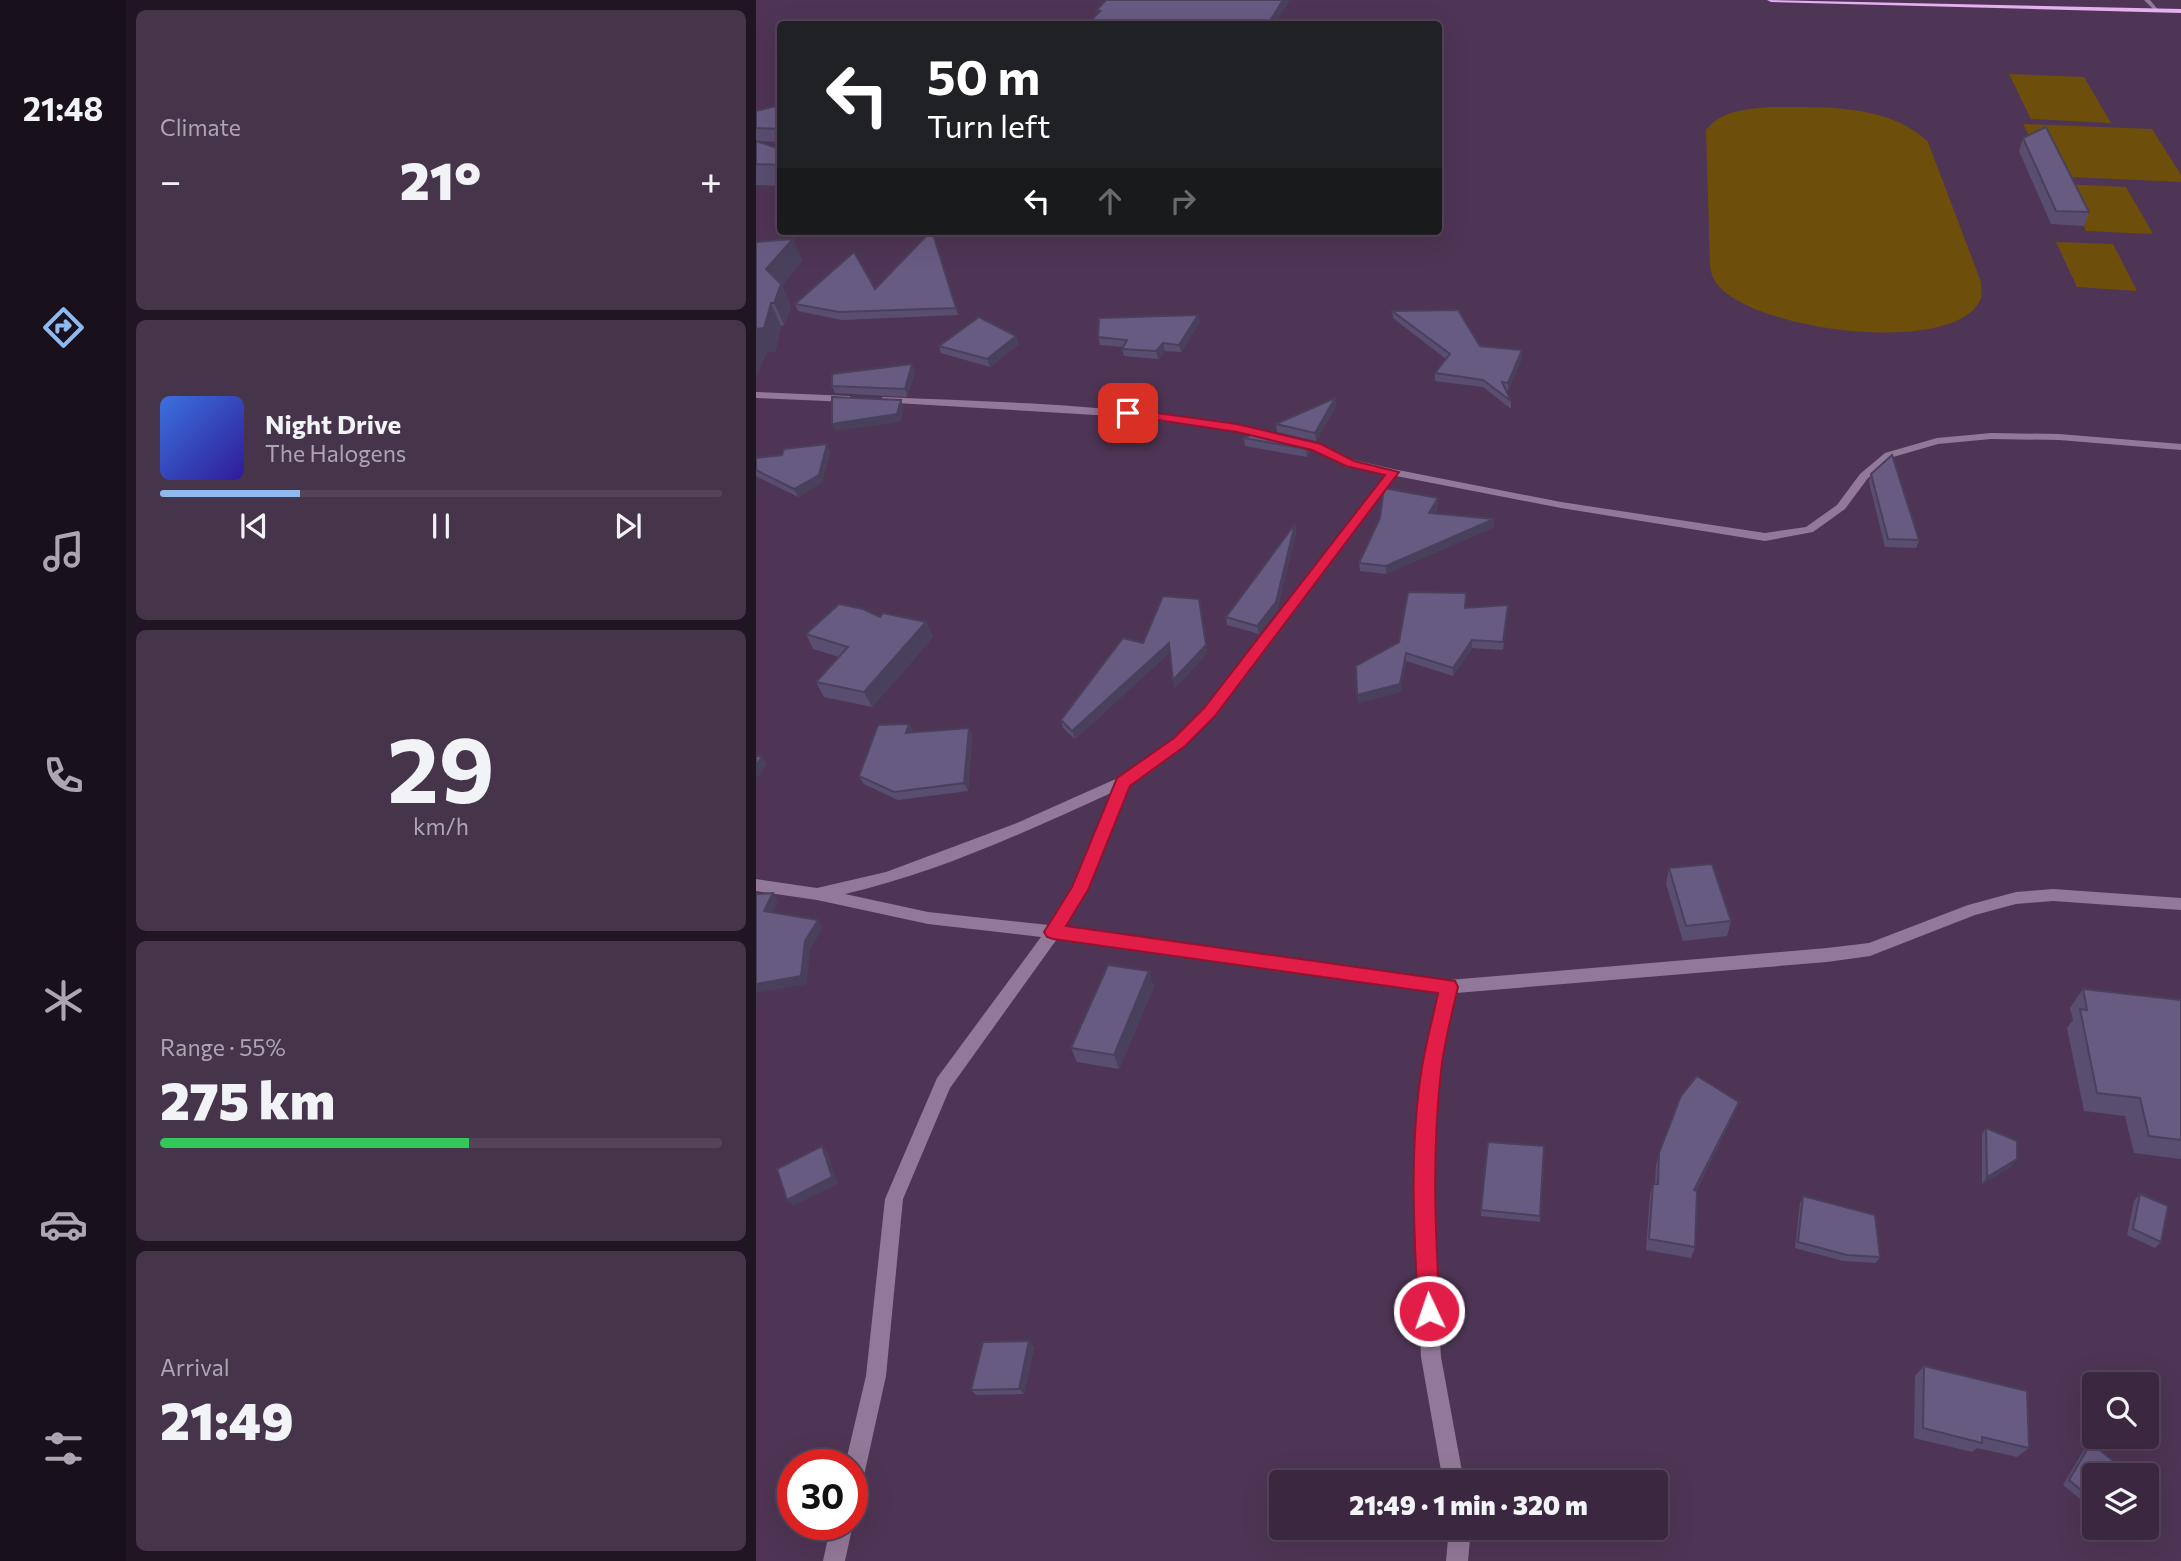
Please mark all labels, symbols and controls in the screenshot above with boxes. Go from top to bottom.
text: 50 m [927,45,1040,105]
icon: left [812,49,903,140]
text: 21:48 [23,88,103,128]
text: Turn left [927,105,1051,145]
text: Climate [160,113,241,141]
text: 21° [400,147,481,211]
text: − [160,156,182,203]
text: + [700,156,722,203]
icon: left [1018,182,1056,220]
icon: ahead [1091,182,1129,220]
icon: right [1164,182,1202,220]
icon: directions [39,303,88,352]
pin [1098,383,1158,443]
icon: arrive [1109,394,1147,432]
text: Night Drive [265,408,401,439]
text: The Halogens [265,439,406,467]
icon: previous [235,507,273,545]
icon: pause [422,507,460,545]
icon: next [609,507,647,545]
icon: music [39,527,88,576]
text: 29 [387,710,495,822]
icon: phone [39,751,88,800]
text: km/h [413,812,469,840]
icon: climate [39,976,88,1025]
text: Range · 55% [160,1033,286,1061]
text: 275 km [160,1067,335,1131]
icon: car [39,1200,88,1249]
position arrow [1392,1274,1466,1348]
text: Arrival [160,1353,230,1381]
map controls [2082,1372,2159,1540]
button: search [2082,1372,2159,1449]
text: 21:49 [160,1387,294,1451]
icon: filters [39,1424,88,1473]
speed limit sign: 30 [777,1449,868,1540]
button: layers [2082,1463,2159,1540]
text: 21:49 · 1 min · 320 m [1349,1489,1588,1520]

